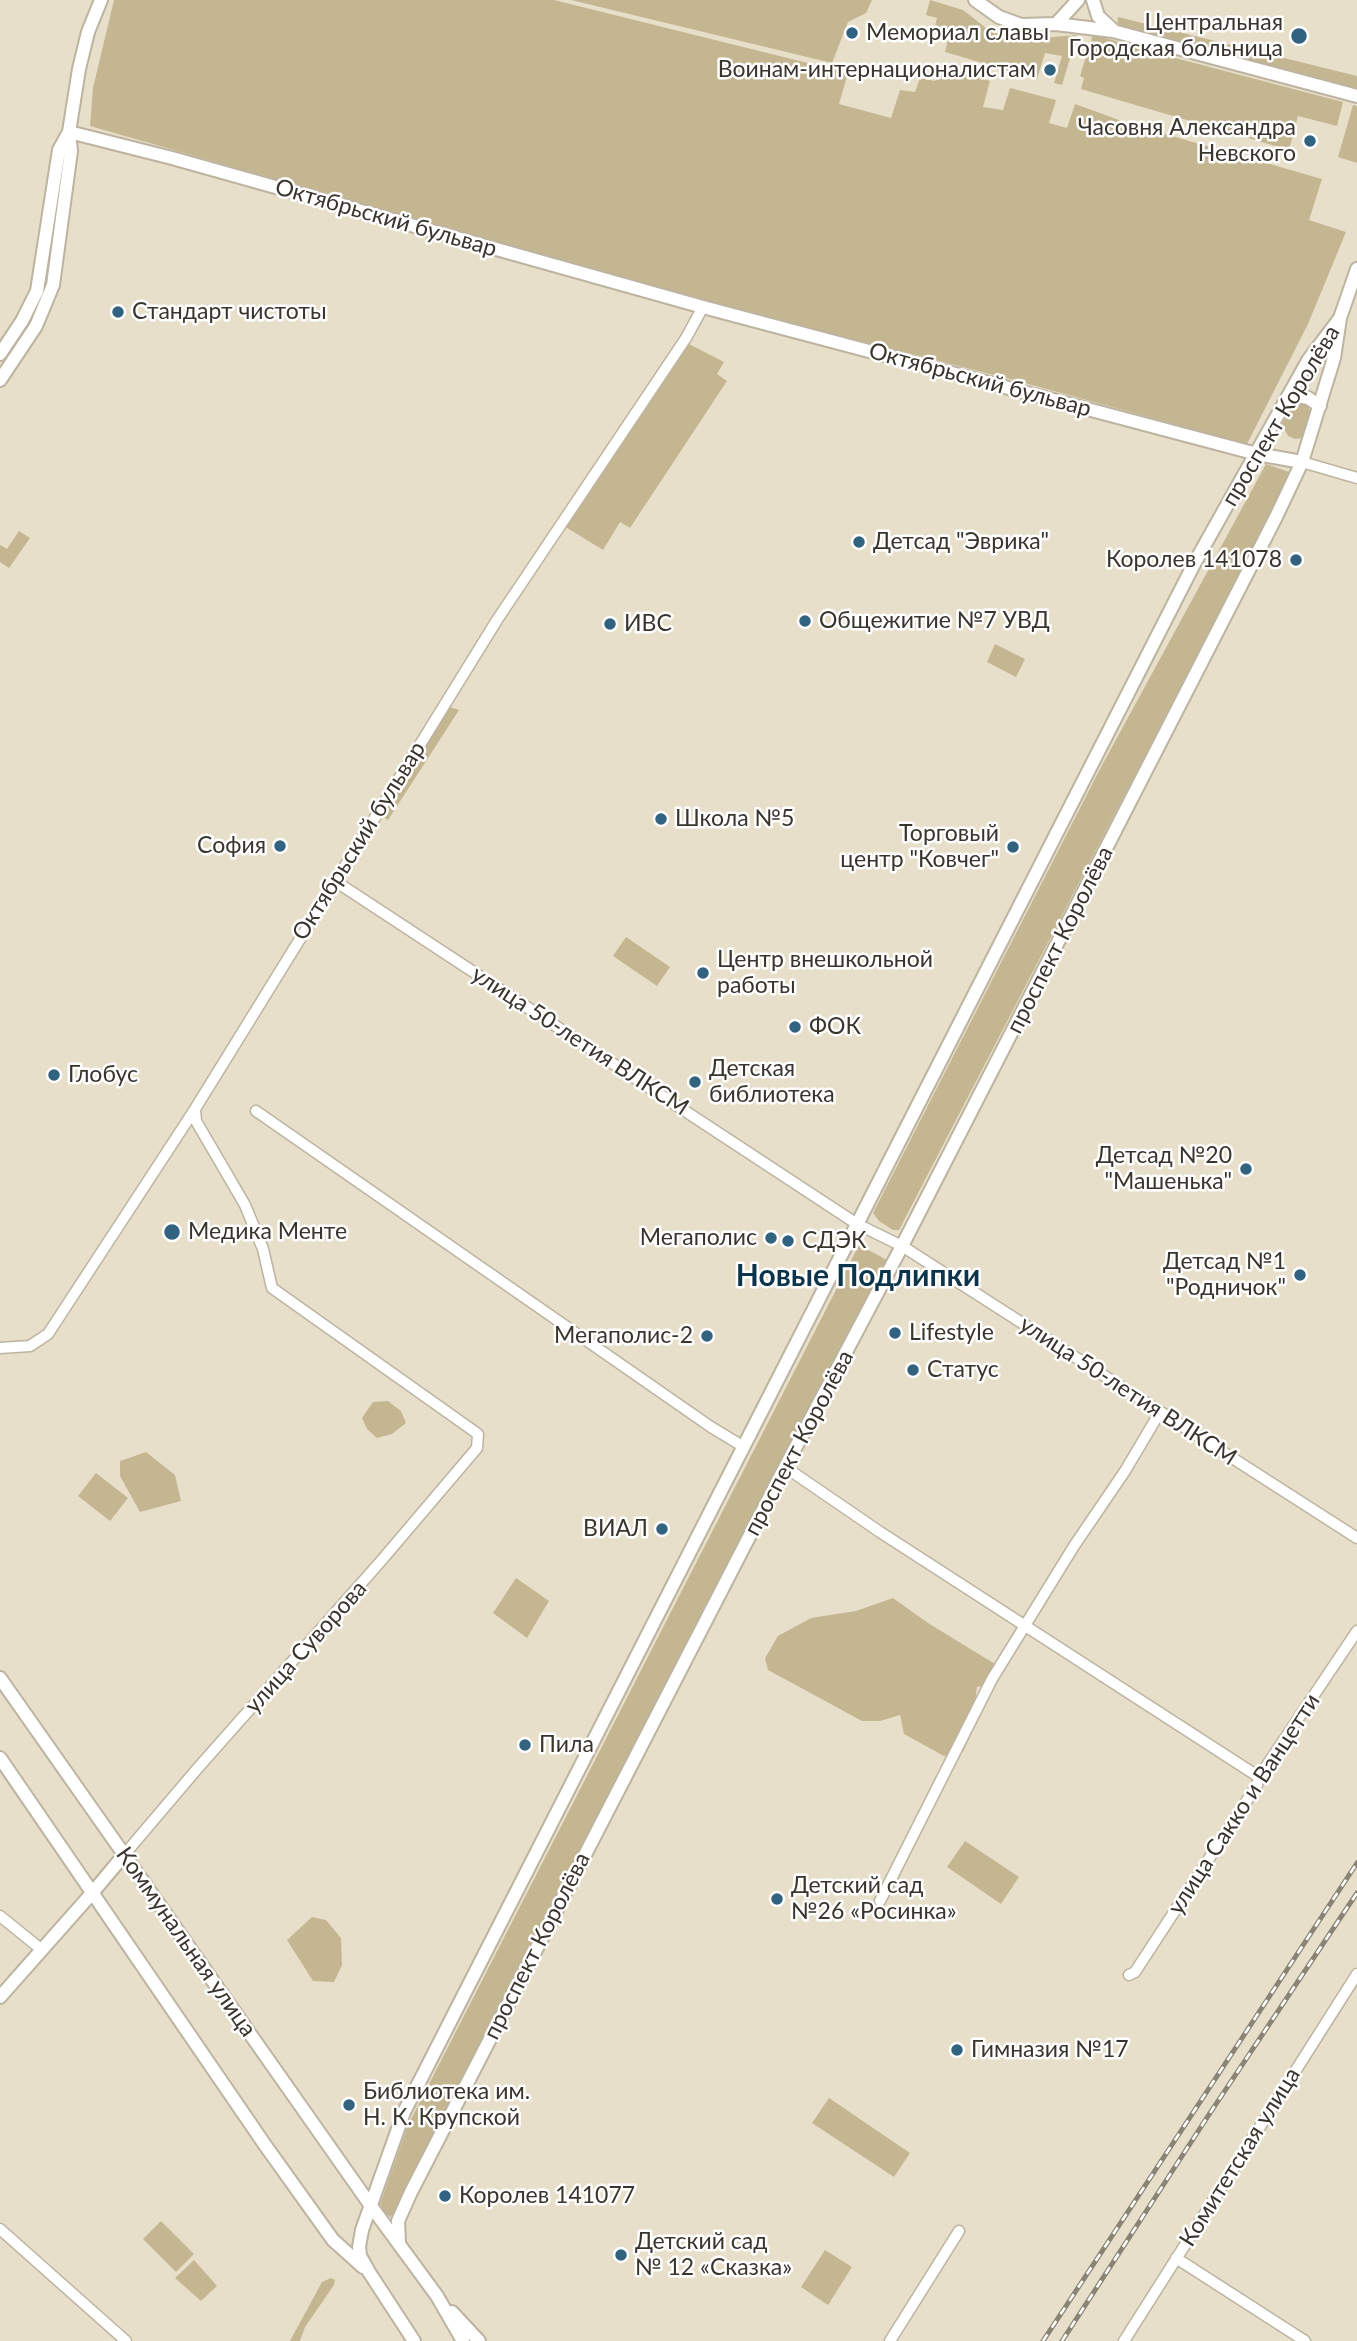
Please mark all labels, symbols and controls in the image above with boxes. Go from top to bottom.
place label: Центральная Городская больница [1068,9,1283,63]
place label: Мемориал славы [866,19,1049,47]
marker: Мемориал славы [844,25,860,41]
marker: Центральная Городская больница [1289,26,1309,46]
place label: Воинам-интернационалистам [718,56,1036,84]
marker: Воинам-интернационалистам [1042,62,1058,78]
place label: Часовня Александра Невского [1078,114,1296,168]
marker: Часовня Александра Невского [1302,133,1318,149]
street label: Октябрьский бульвар [272,173,500,263]
place label: Стандарт чистоты [132,298,326,326]
marker: Стандарт чистоты [110,304,126,320]
street label: проспект Королёва [1216,321,1346,511]
street label: Октябрьский бульвар [866,337,1094,423]
place label: Детсад "Эврика" [873,528,1049,556]
marker: Детсад "Эврика" [851,534,867,550]
place label: Королев 141078 [1106,546,1282,574]
marker: Королев 141078 [1288,552,1304,568]
place label: Общежитие №7 УВД [819,607,1050,635]
place label: ИВС [624,610,672,638]
marker: Общежитие №7 УВД [797,613,813,629]
marker: ИВС [602,616,618,632]
street label: Октябрьский бульвар [287,737,431,945]
place label: Школа №5 [675,805,794,833]
marker: Школа №5 [653,811,669,827]
place label: Торговый центр "Ковчег" [840,820,999,874]
place label: София [197,832,266,860]
marker: София [272,838,288,854]
marker: Торговый центр "Ковчег" [1005,839,1021,855]
street label: проспект Королёва [1001,842,1119,1038]
place label: Центр внешкольной работы [717,946,933,1000]
street label: улица 50-летия ВЛКСМ [466,960,694,1122]
marker: Центр внешкольной работы [695,965,711,981]
place label: ФОК [809,1013,861,1041]
marker: ФОК [787,1019,803,1035]
place label: Детская библиотека [709,1055,835,1109]
place label: Глобус [68,1061,138,1089]
marker: Глобус [46,1067,62,1083]
marker: Детская библиотека [687,1074,703,1090]
place label: Детсад №20 "Машенька" [1096,1142,1232,1196]
marker: Детсад №20 "Машенька" [1238,1161,1254,1177]
place label: Медика Менте [188,1218,347,1246]
marker: Медика Менте [162,1222,182,1242]
place label: Мегаполис [640,1224,757,1252]
place label: СДЭК [802,1227,866,1255]
marker: Мегаполис [763,1230,779,1246]
marker: СДЭК [780,1233,796,1249]
place label: Детсад №1 "Родничок" [1163,1248,1286,1302]
district label: Новые Подлипки [736,1258,980,1294]
marker: Детсад №1 "Родничок" [1292,1267,1308,1283]
street label: улица 50-летия ВЛКСМ [1014,1310,1242,1472]
place label: Lifestyle [909,1319,994,1347]
place label: Мегаполис-2 [554,1322,693,1350]
marker: Lifestyle [887,1325,903,1341]
marker: Мегаполис-2 [699,1328,715,1344]
street label: проспект Королёва [738,1346,860,1540]
place label: Статус [927,1356,999,1384]
marker: Статус [905,1362,921,1378]
place label: ВИАЛ [583,1515,648,1543]
marker: ВИАЛ [654,1521,670,1537]
street label: улица Суворова [239,1575,373,1719]
street label: улица Сакко и Ванцетти [1162,1688,1326,1920]
place label: Пила [539,1731,594,1759]
marker: Пила [517,1737,533,1753]
street label: Коммунальная улица [110,1842,262,2042]
street label: проспект Королёва [478,1848,596,2044]
place label: Детский сад №26 «Росинка» [791,1872,957,1926]
marker: Детский сад №26 «Росинка» [769,1891,785,1907]
place label: Гимназия №17 [971,2036,1129,2064]
marker: Гимназия №17 [949,2042,965,2058]
street label: Комитетская улица [1174,2062,1306,2252]
place label: Библиотека им. Н. К. Крупской [363,2078,530,2132]
marker: Библиотека им. Н. К. Крупской [341,2097,357,2113]
place label: Королев 141077 [459,2182,635,2210]
marker: Королев 141077 [437,2188,453,2204]
place label: Детский сад № 12 «Сказка» [635,2228,792,2282]
marker: Детский сад № 12 «Сказка» [613,2247,629,2263]

